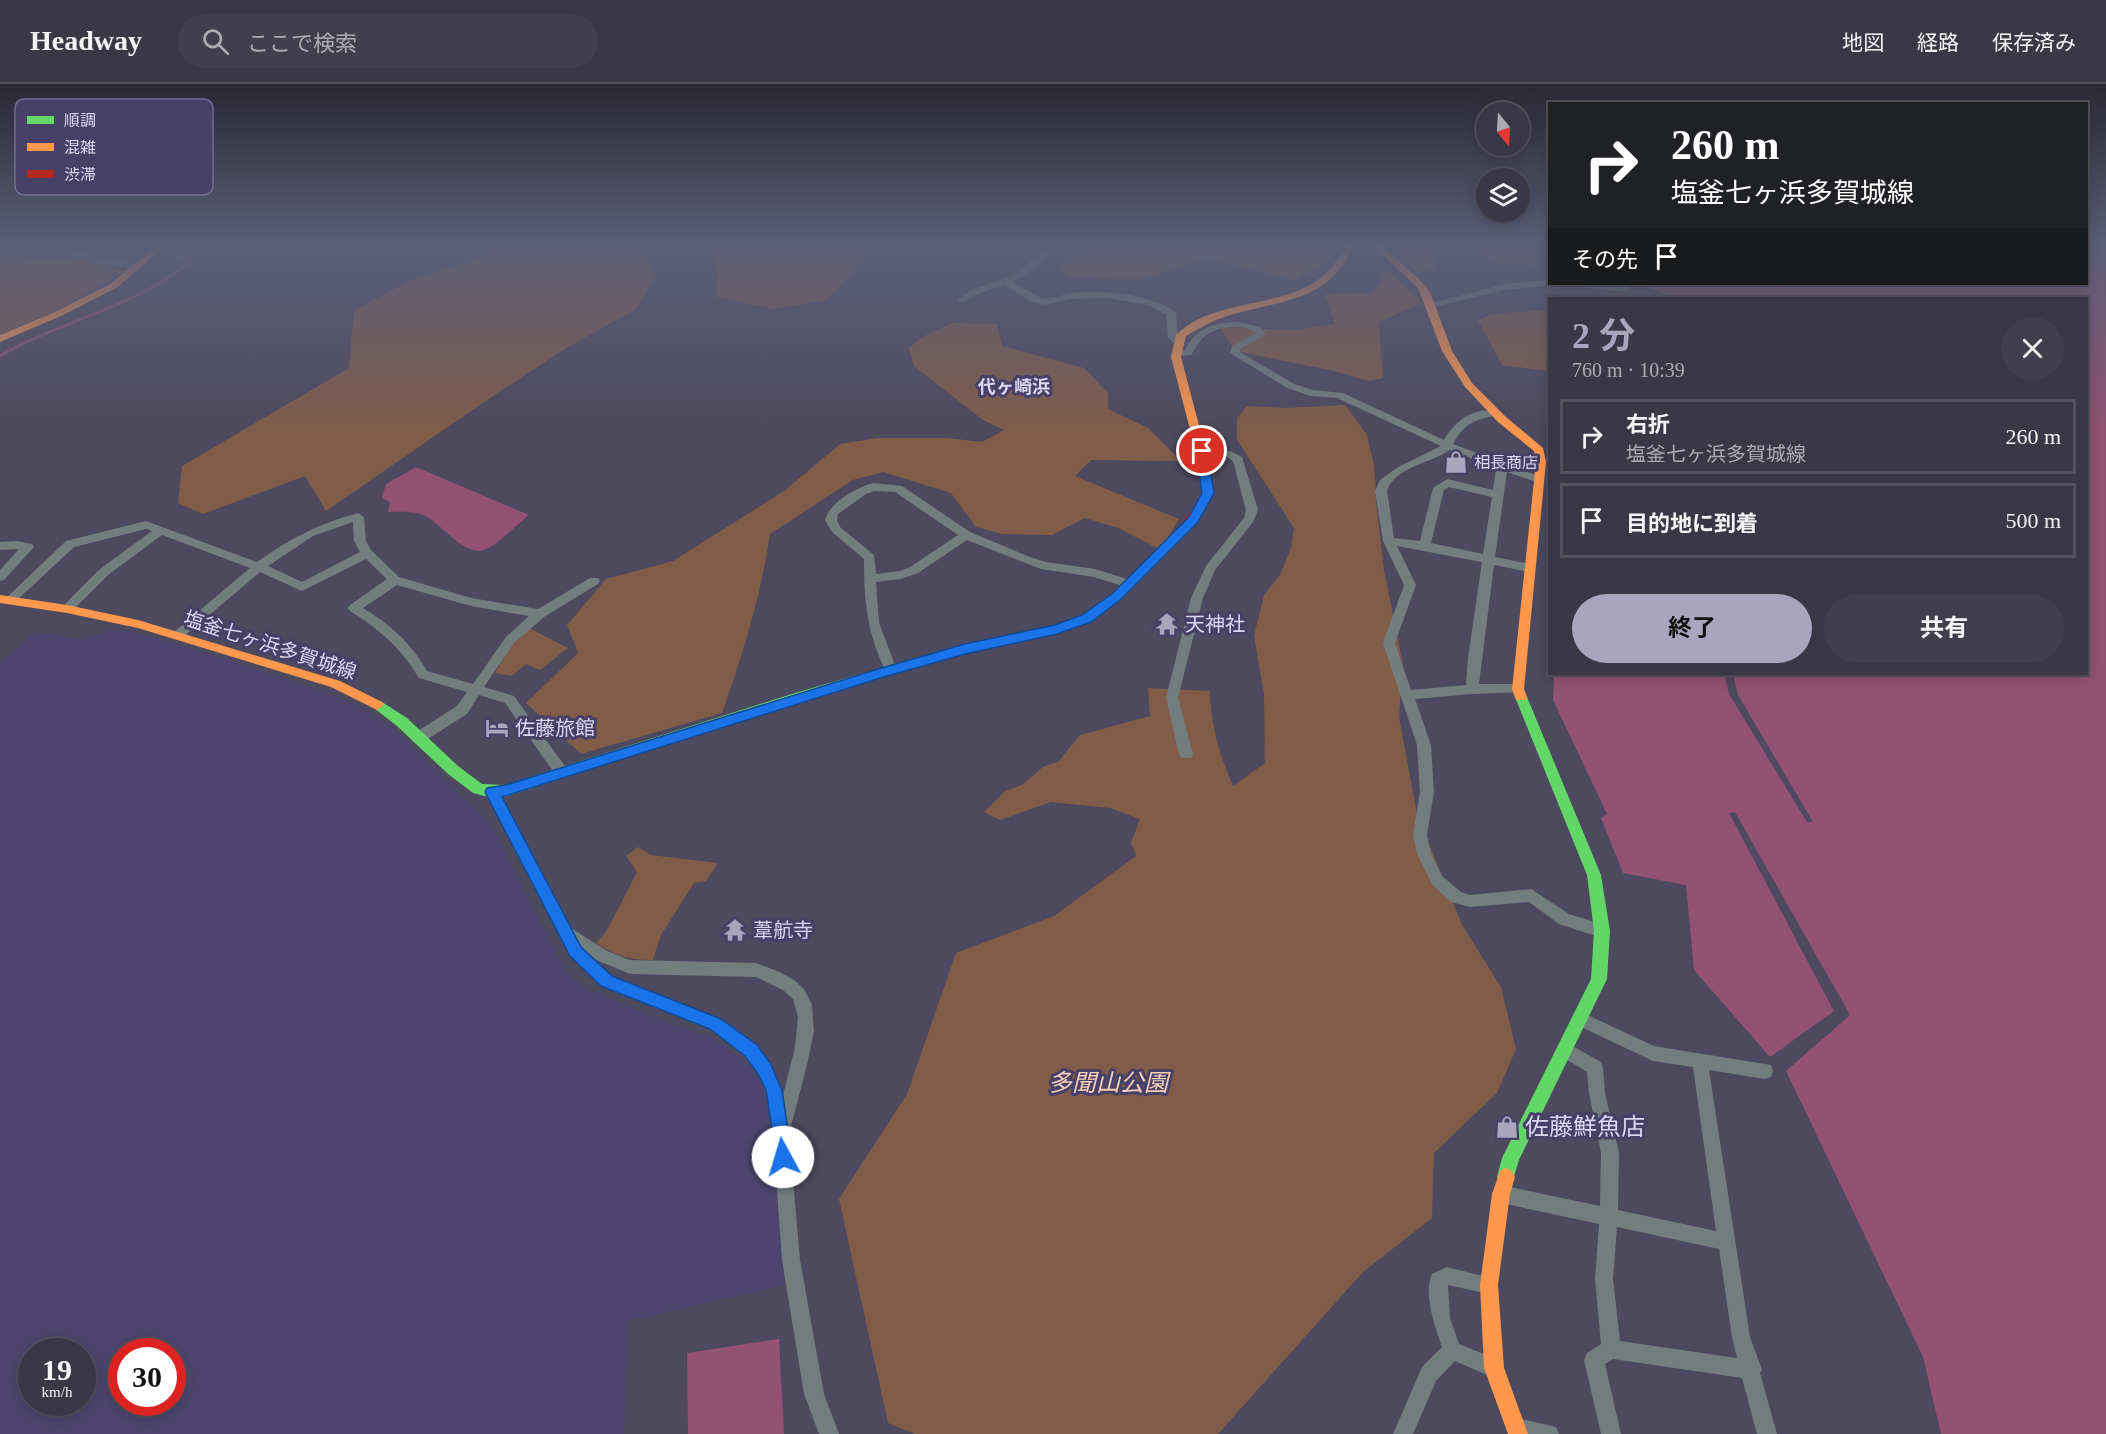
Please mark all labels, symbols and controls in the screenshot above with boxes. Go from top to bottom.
search box [178,14,598,68]
text: Headway [30,25,142,56]
icon: search [199,25,232,58]
text: ここで検索 [247,31,357,56]
text: 地図 [1842,31,1884,55]
text: 経路 [1917,31,1959,55]
text: 保存済み [1992,31,2076,55]
legend [15,99,213,195]
north arrow [1476,102,1530,156]
map controls [1476,102,1530,222]
text: 順調 [64,112,96,129]
text: 260 m [1671,122,1780,168]
icon: right [1572,126,1650,204]
text: 混雑 [64,139,96,156]
text: 渋滞 [64,166,96,183]
button: layers [1476,168,1530,222]
text: 塩釜七ヶ浜多賀城線 [1671,178,1914,208]
icon: arrive [1650,240,1683,273]
text: その先 [1572,247,1638,272]
text: 2 分 [1572,316,1635,356]
button: close [2001,317,2064,380]
text: 760 m · 10:39 [1572,359,1685,381]
district label: 代ヶ崎浜 [977,377,1050,397]
text: 右折 [1626,412,1670,437]
icon: right [1575,420,1608,453]
text: 260 m [2005,424,2061,449]
pin [1176,425,1227,476]
icon: arrive [1185,434,1218,467]
text: 塩釜七ヶ浜多賀城線 [1626,443,1806,465]
shop icon: 相長商店 [1443,449,1469,475]
place label: 相長商店 [1474,454,1538,471]
icon: arrive [1575,504,1608,537]
text: 500 m [2005,508,2061,533]
text: 目的地に到着 [1626,511,1758,536]
button: 終了 [1572,594,1812,663]
button: 共有 [1824,594,2064,663]
street label: 塩釜七ヶ浜多賀城線 [181,607,359,683]
temple icon: 天神社 [1154,611,1180,637]
place label: 天神社 [1185,613,1245,635]
hotel icon: 佐藤旅館 [484,715,510,741]
place label: 佐藤旅館 [515,717,595,739]
temple icon: 葦航寺 [722,917,748,943]
place label: 葦航寺 [753,919,813,941]
park label: 多聞山公園 [1048,1070,1171,1096]
shop icon: 佐藤鮮魚店 [1494,1114,1520,1140]
place label: 佐藤鮮魚店 [1525,1114,1645,1140]
position arrow [751,1125,815,1189]
speed limit sign: 30 [108,1338,186,1416]
text: 19 [42,1353,72,1386]
text: km/h [42,1384,72,1400]

